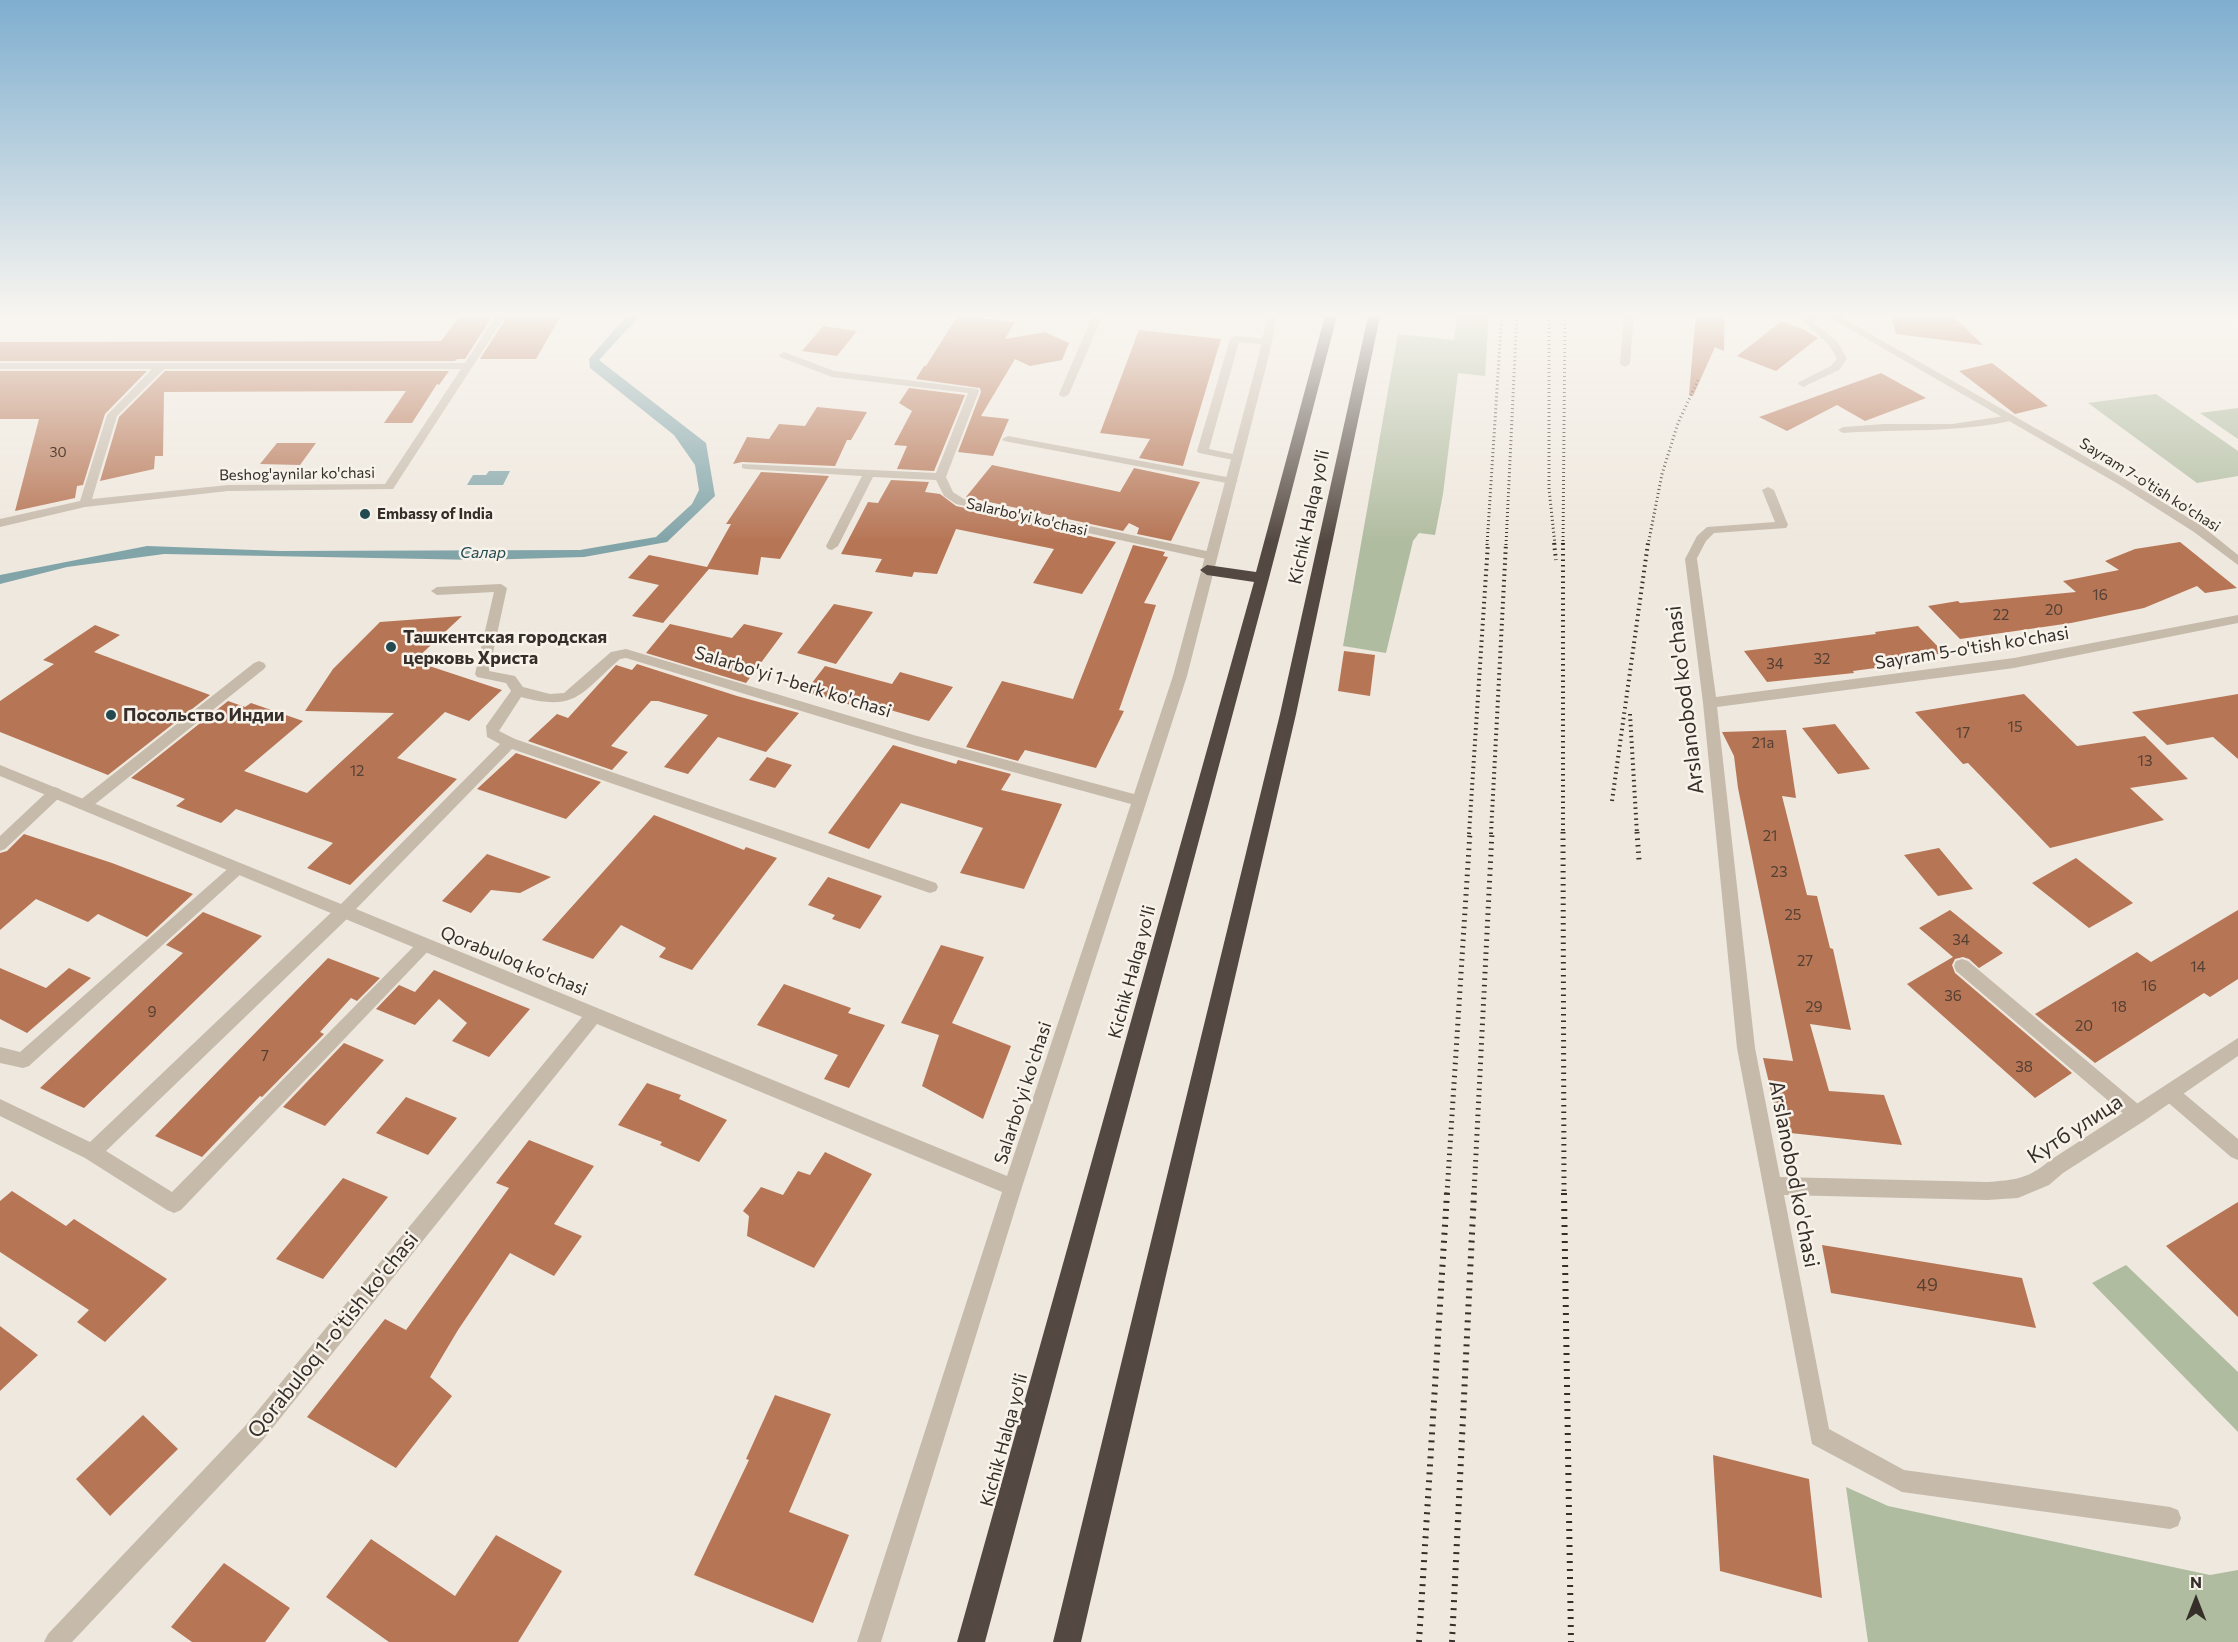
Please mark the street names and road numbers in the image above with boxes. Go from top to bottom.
street label: Sayram 7-o'tish ko'chasi [2076,434,2224,536]
street label: Kichik Halqa yo'li [1284,448,1334,586]
street label: Beshog'aynilar ko'chasi [219,464,375,484]
street label: Salarbo'yi ko'chasi [965,494,1089,540]
street label: Arslanobod ko'chasi [1661,604,1709,796]
street label: Sayram 5-o'tish ko'chasi [1873,622,2071,674]
street label: Salarbo'yi 1-berk ko'chasi [692,642,894,722]
street label: Kichik Halqa yo'li [1104,903,1160,1041]
street label: Qorabuloq ko'chasi [437,922,591,1000]
street label: Salarbo'yi ko'chasi [990,1019,1056,1167]
street label: Arslanobod ko'chasi [1763,1078,1825,1270]
street label: Кутб улица [2023,1089,2127,1169]
street label: Qorabuloq 1-o'tish ko'chasi [242,1227,424,1443]
street label: Kichik Halqa yo'li [976,1371,1032,1509]

